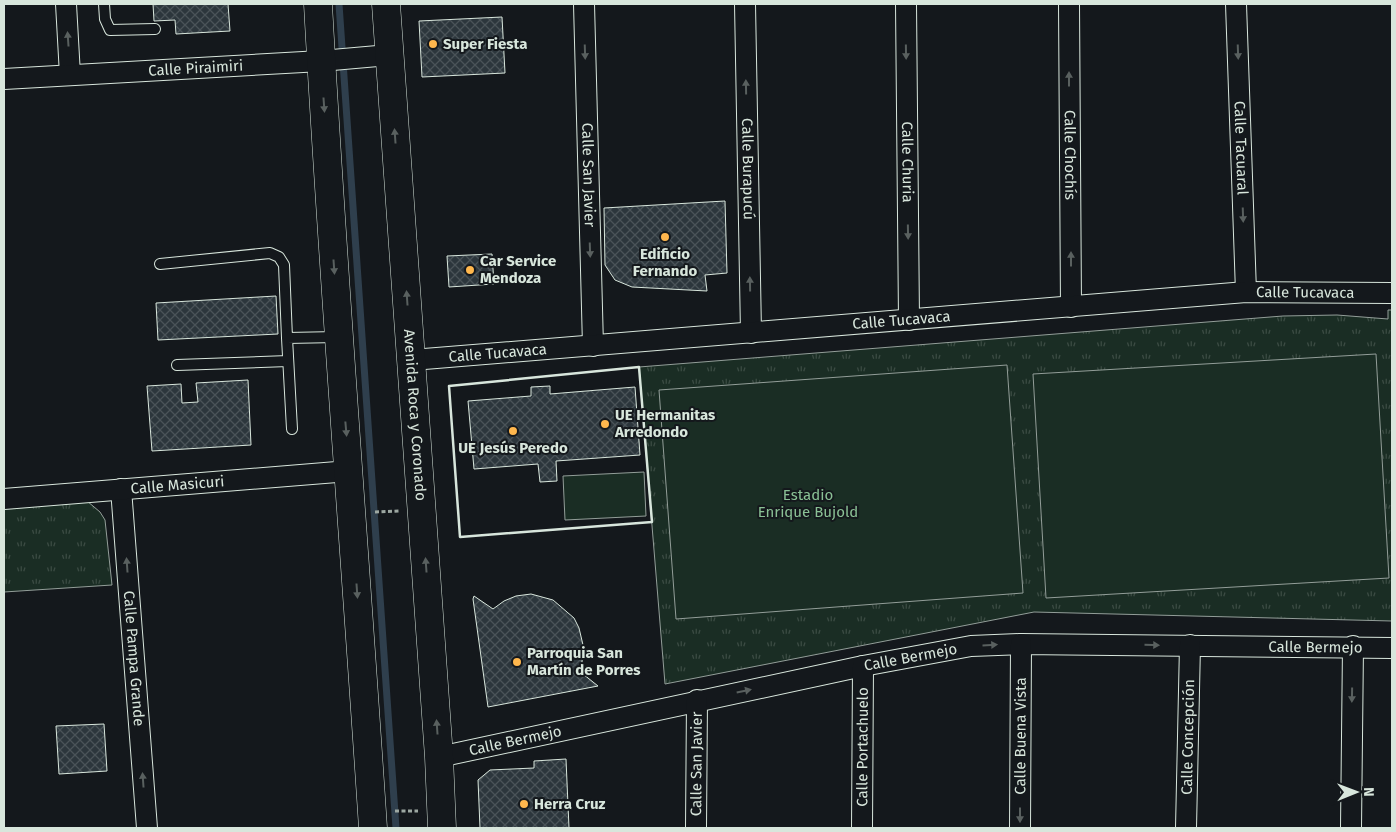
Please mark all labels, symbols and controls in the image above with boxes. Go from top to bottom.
one-way arrow [64,31,72,47]
place label: Super Fiesta [443,35,527,53]
marker: Super Fiesta [427,38,439,50]
one-way arrow [581,45,589,61]
one-way arrow [902,45,910,61]
one-way arrow [1234,45,1242,61]
street label: Calle Piraimiri [148,56,244,80]
one-way arrow [1065,70,1073,86]
one-way arrow [742,79,750,95]
one-way arrow [320,97,328,113]
street label: Calle Tacuaral [1230,101,1252,196]
street label: Calle Chochís [1061,110,1079,200]
street label: Calle Burapucú [738,118,758,220]
street label: Calle Churia [898,121,917,203]
street label: Calle San Javier [578,122,599,228]
one-way arrow [391,128,399,144]
one-way arrow [1240,207,1248,223]
one-way arrow [904,225,912,241]
marker: Edificio Fernando [659,231,671,243]
one-way arrow [587,242,595,258]
place label: Edificio Fernando [633,245,697,280]
one-way arrow [1067,250,1075,266]
place label: Car Service Mendoza [480,252,556,287]
one-way arrow [330,259,338,275]
marker: Car Service Mendoza [464,264,476,276]
one-way arrow [746,276,754,292]
street label: Calle Tucavaca [1256,283,1355,302]
one-way arrow [403,290,411,306]
street label: Calle Tucavaca [852,307,951,333]
street label: Avenida Roca y Coronado [400,328,430,501]
street label: Calle Tucavaca [448,340,548,366]
place label: UE Hermanitas Arredondo [614,406,715,441]
marker: UE Hermanitas Arredondo [599,418,611,430]
one-way arrow [342,421,350,437]
marker: UE Jesús Peredo [507,425,519,437]
place label: UE Jesús Peredo [458,439,568,457]
street label: Calle Masicuri [130,472,225,498]
park label: Estadio Enrique Bujold [758,486,858,521]
one-way arrow [122,557,130,573]
one-way arrow [421,557,429,573]
one-way arrow [354,583,362,599]
street label: Calle Pampa Grande [120,590,148,727]
street label: Calle Bermejo [1268,638,1363,657]
street label: Calle Bermejo [863,640,959,675]
one-way arrow [982,641,998,649]
one-way arrow [1145,641,1161,649]
place label: Parroquia San Martín de Porres [527,644,641,679]
marker: Parroquia San Martín de Porres [511,656,523,668]
street label: Calle Buena Vista [1011,677,1030,795]
street label: Calle Concepción [1178,679,1198,795]
one-way arrow [737,686,753,694]
street label: Calle Portachuelo [853,687,872,807]
one-way arrow [1348,687,1356,703]
street label: Calle San Javier [687,712,706,816]
one-way arrow [433,719,441,735]
street label: Calle Bermejo [467,722,563,759]
north arrow [1331,767,1381,817]
one-way arrow [139,771,147,787]
text: N [1360,787,1377,797]
place label: Herra Cruz [534,795,606,813]
marker: Herra Cruz [518,798,530,810]
one-way arrow [1016,807,1024,823]

